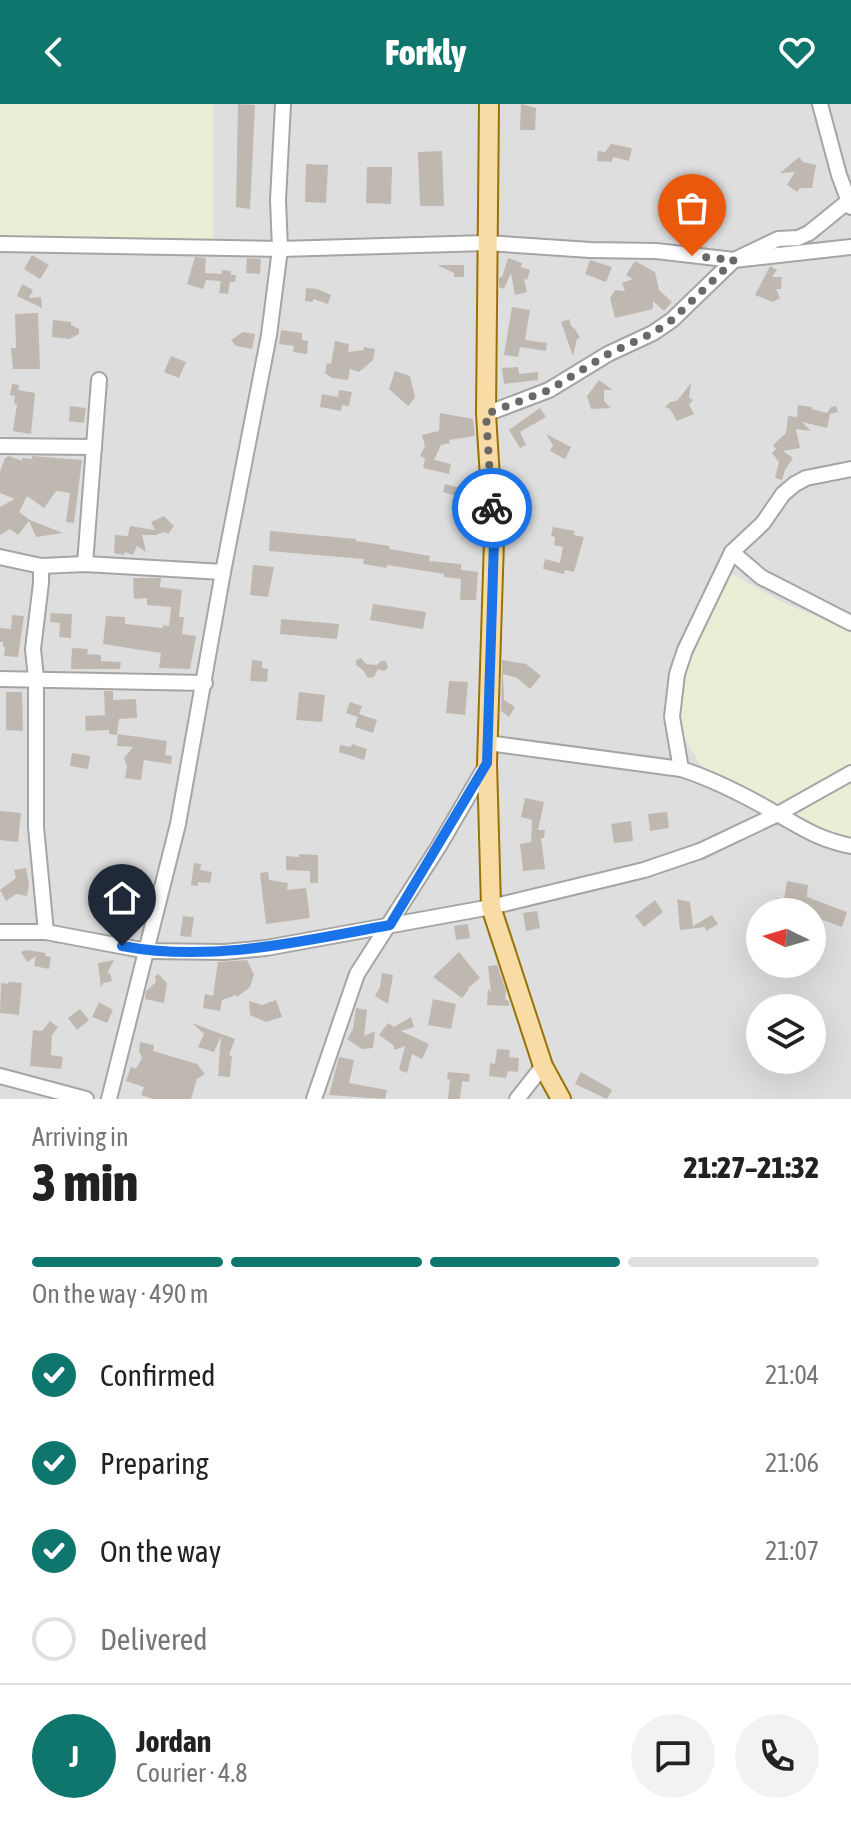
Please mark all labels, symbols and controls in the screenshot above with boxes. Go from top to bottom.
icon: back [32,30,76,74]
icon: heart [775,30,819,74]
text: Forkly [385,31,466,73]
pin [658,174,726,256]
icon: bag [670,186,714,230]
courier [452,468,532,548]
icon: bike [470,486,514,530]
pin [88,864,156,946]
icon: home [100,876,144,920]
north arrow [746,898,826,978]
map controls [746,898,826,1074]
button: layers [746,994,826,1074]
text: Arriving in [32,1122,129,1152]
text: 21:27–21:32 [684,1150,819,1184]
text: 3 min [32,1152,138,1212]
text: On the way · 490 m [32,1279,209,1309]
icon: check [32,1353,76,1397]
text: Confirmed [100,1358,215,1392]
text: 21:04 [765,1360,819,1390]
icon: check [32,1441,76,1485]
text: Preparing [100,1446,209,1480]
text: 21:06 [765,1448,819,1478]
icon: check [32,1529,76,1573]
text: On the way [100,1534,221,1568]
text: 21:07 [765,1536,819,1566]
text: Delivered [100,1622,208,1656]
button: chat [631,1714,715,1798]
button: phone [735,1714,819,1798]
text: Jordan [136,1724,211,1758]
text: J [69,1739,79,1773]
text: Courier · 4.8 [136,1758,247,1788]

